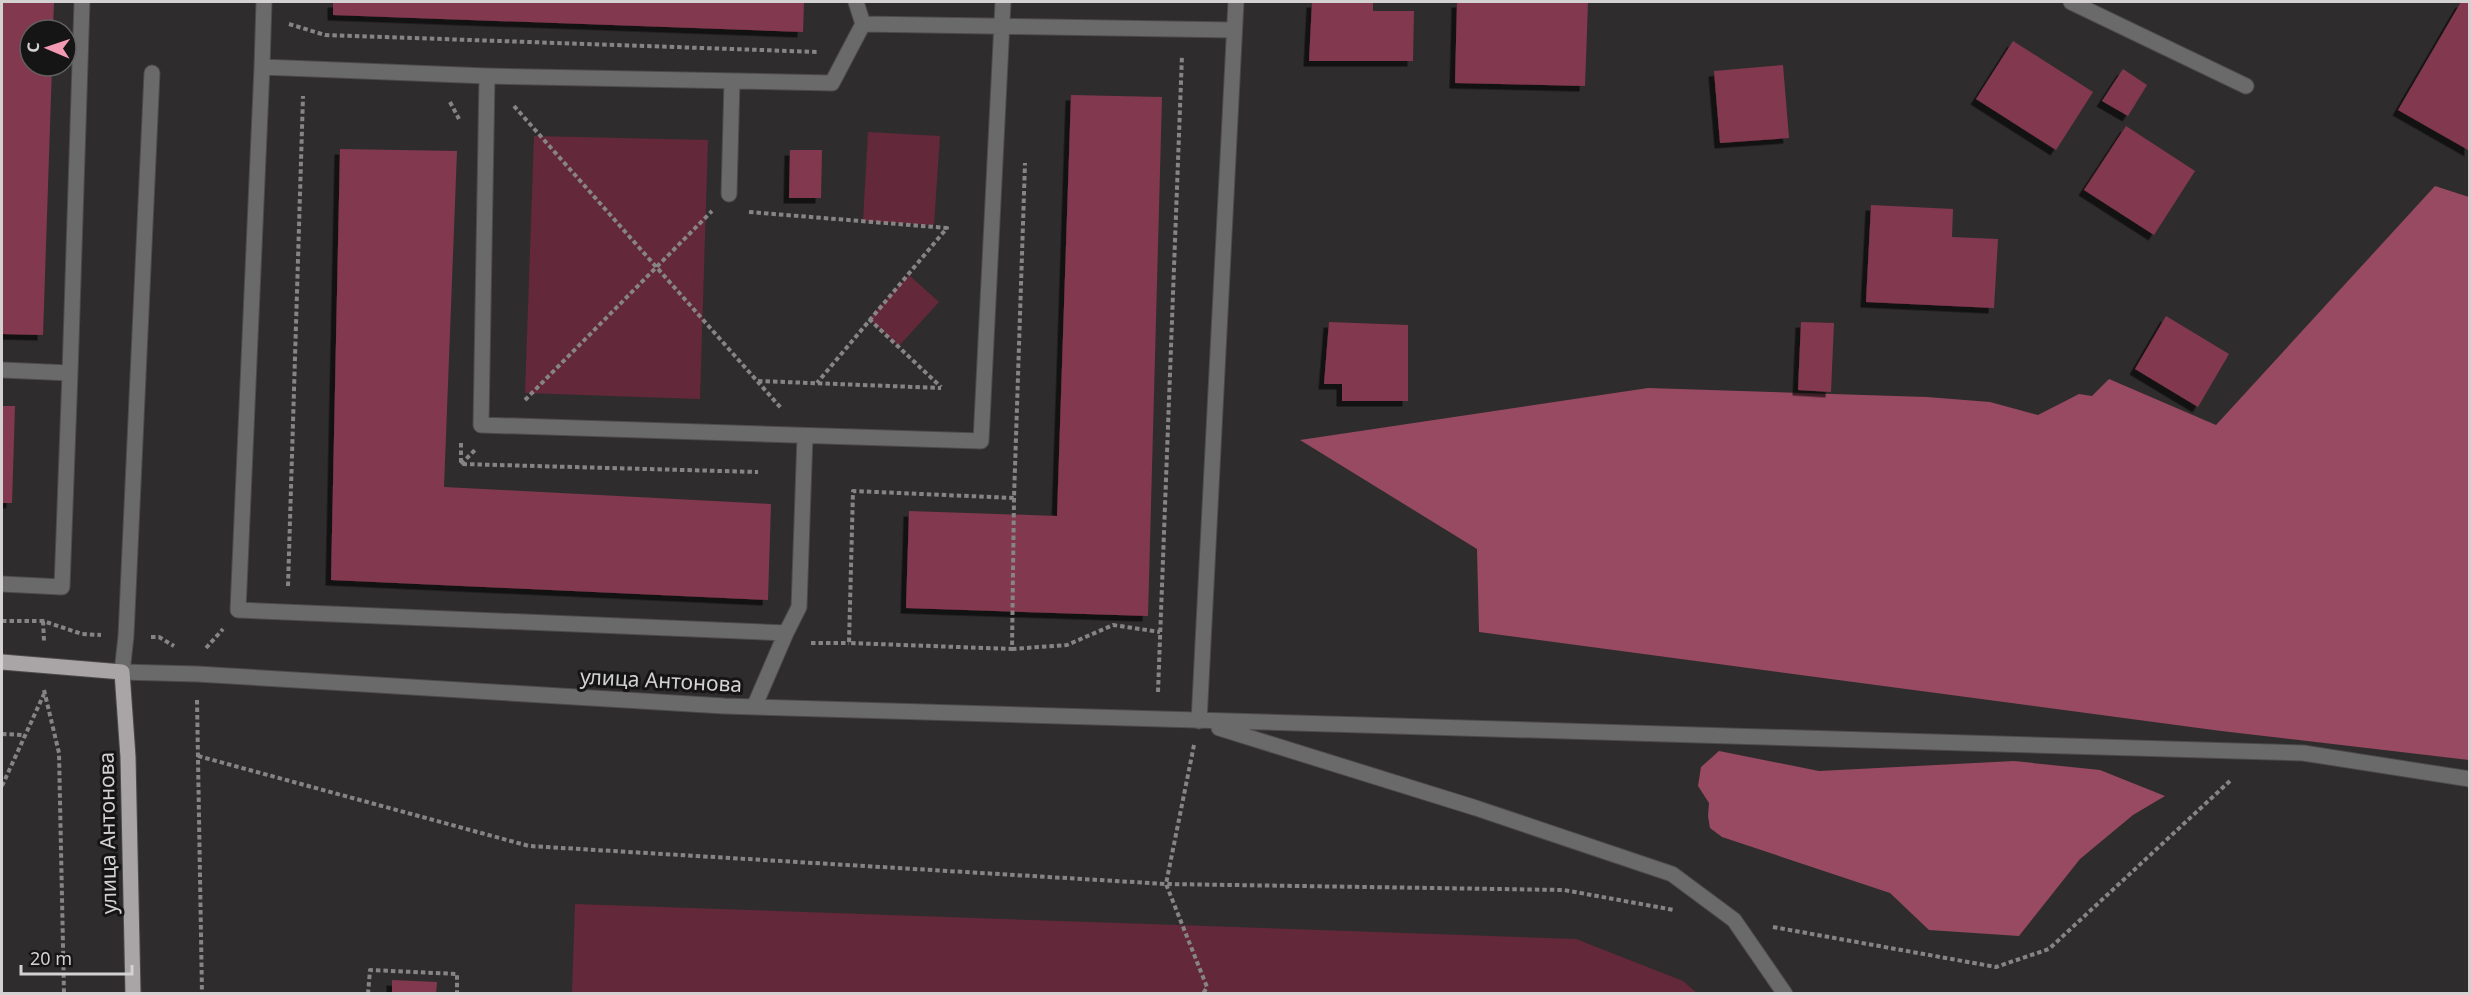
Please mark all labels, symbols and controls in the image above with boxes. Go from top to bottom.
north arrow [18,18,78,78]
text: С [22,42,44,53]
street label: улица Антонова [579,662,743,698]
street label: улица Антонова [92,752,122,914]
scale bar [21,938,132,976]
text: 20 m [30,946,72,970]

